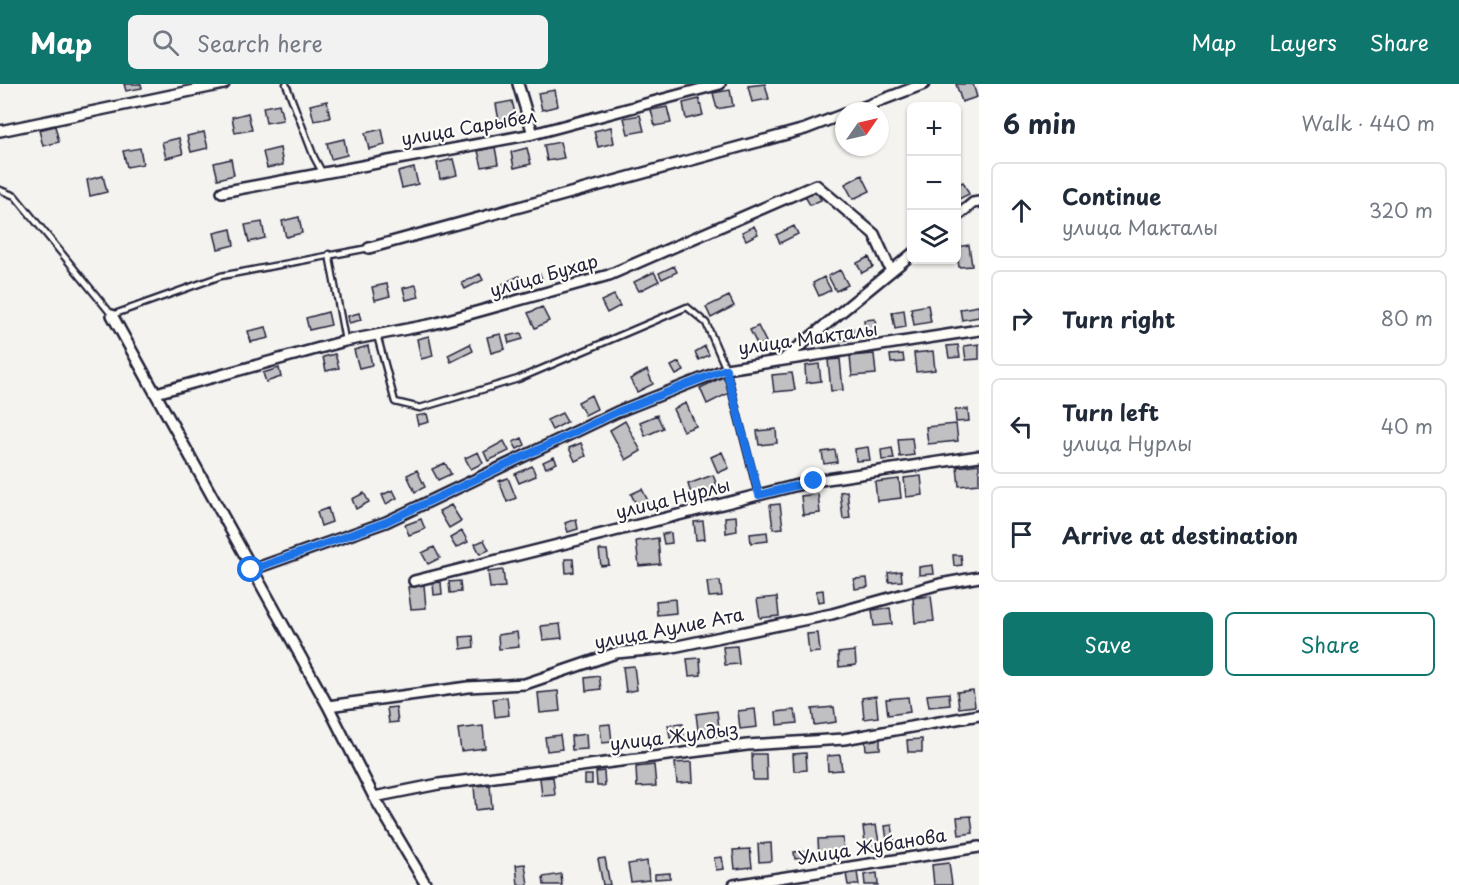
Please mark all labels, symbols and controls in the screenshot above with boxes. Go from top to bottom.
search box [128,15,548,69]
text: Map [30,21,92,64]
icon: search [149,26,182,59]
text: Search here [197,26,323,59]
text: Map [1192,26,1236,58]
text: Layers [1269,26,1337,58]
text: Share [1370,26,1429,58]
street label: улица Сарыбел [399,101,539,152]
north arrow [835,102,889,156]
map controls [907,102,961,264]
button: + [907,102,961,156]
text: 6 min [1003,104,1076,143]
text: Walk · 440 m [1302,108,1435,138]
button: − [907,156,961,210]
text: Continue [1062,179,1161,212]
icon: ahead [1005,194,1038,227]
text: 320 m [1369,195,1433,225]
button: layers [907,210,961,264]
text: улица Макталы [1062,212,1218,242]
street label: улица Бухар [486,246,601,303]
icon: right [1005,302,1038,335]
text: Turn right [1062,302,1175,335]
text: 80 m [1381,303,1433,333]
street label: улица Макталы [736,314,879,361]
text: Turn left [1062,395,1159,428]
icon: left [1005,410,1038,443]
text: 40 m [1381,411,1433,441]
text: улица Нурлы [1062,428,1192,458]
route end [800,467,826,493]
street label: улица Нурлы [612,470,733,525]
icon: arrive [1005,518,1038,551]
text: Arrive at destination [1062,518,1298,551]
route start [237,556,263,582]
street label: улица Аулие Ата [592,600,746,655]
button: Save [1003,612,1213,676]
button: Share [1225,612,1435,676]
street label: улица Жулдыз [608,714,740,757]
street label: Улица Жубанова [795,820,949,871]

